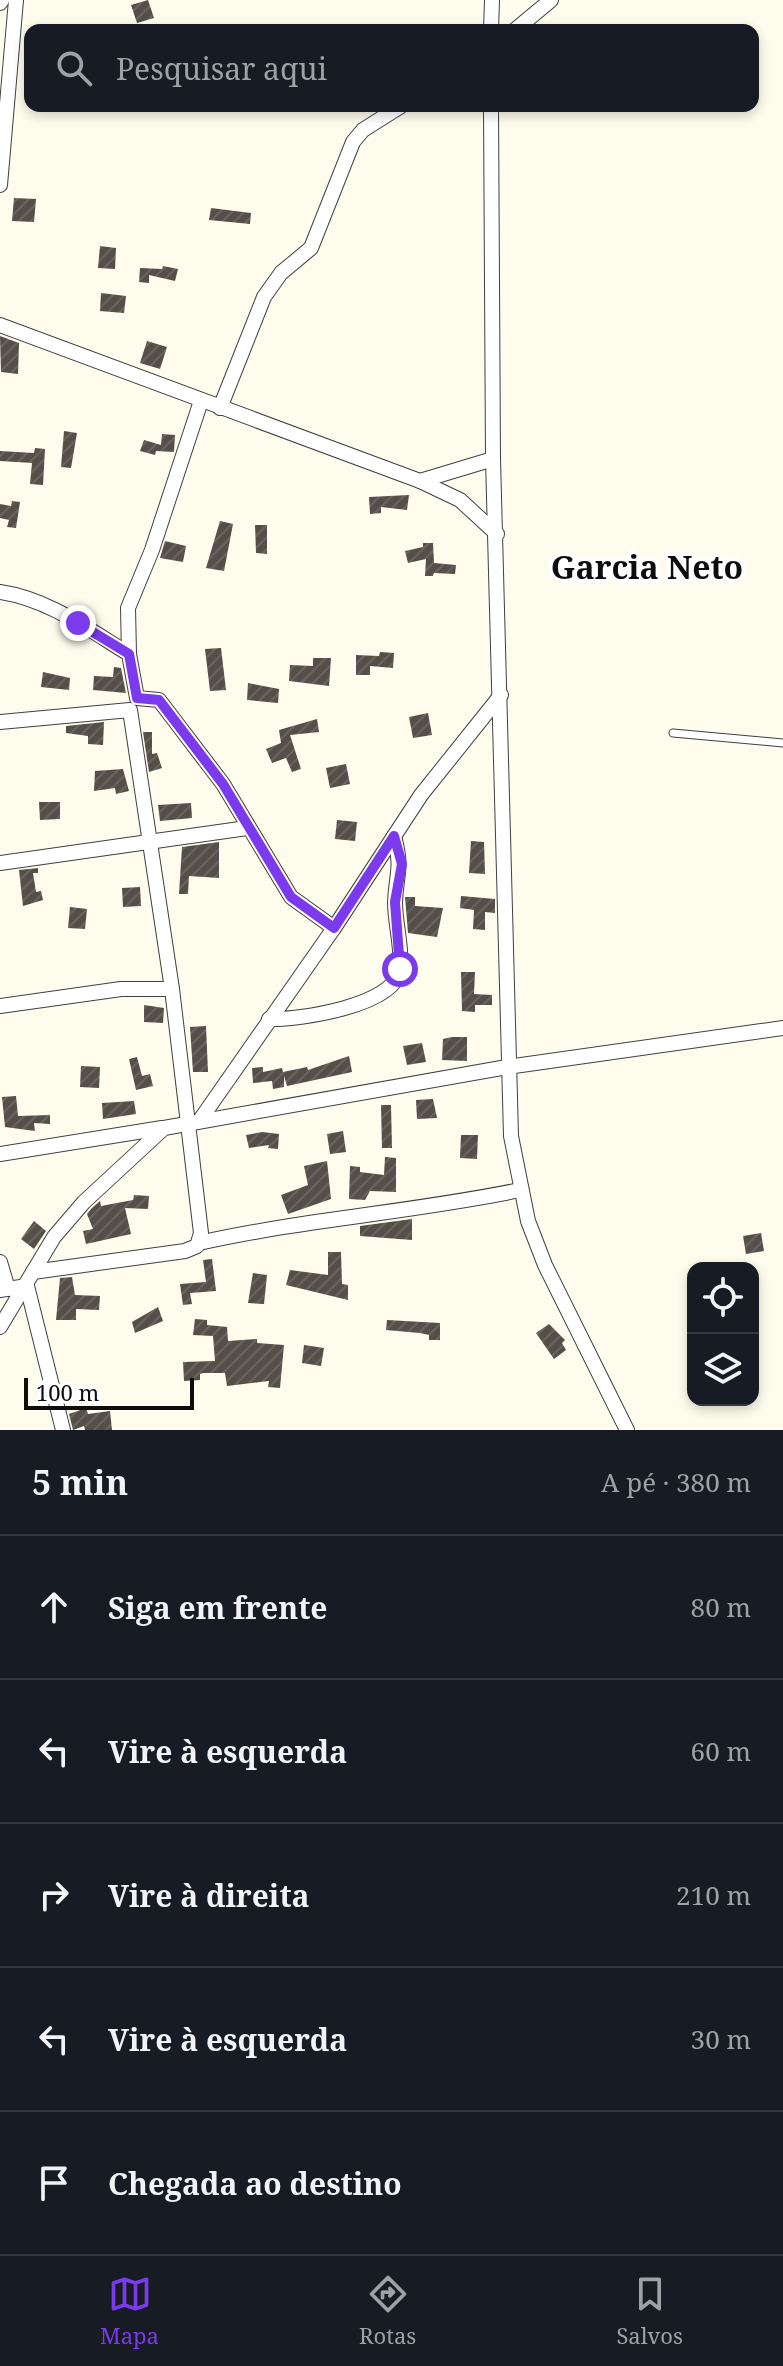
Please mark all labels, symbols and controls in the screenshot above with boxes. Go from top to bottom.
search box [24,24,759,112]
icon: search [52,46,96,90]
text: Pesquisar aqui [116,48,327,89]
district label: Garcia Neto [551,545,743,588]
route end [60,605,96,641]
route start [382,951,418,987]
map controls [687,1262,759,1406]
button: locate [687,1262,759,1334]
button: layers [687,1334,759,1406]
scale bar [24,1374,194,1410]
text: 100 m [36,1377,99,1407]
text: 5 min [32,1459,128,1505]
text: A pé · 380 m [601,1464,751,1500]
icon: ahead [32,1585,76,1629]
text: Siga em frente [108,1587,327,1628]
text: 80 m [691,1589,751,1625]
icon: left [32,1729,76,1773]
text: Vire à esquerda [108,1731,347,1772]
text: 60 m [691,1733,751,1769]
icon: right [32,1873,76,1917]
text: Vire à direita [108,1875,310,1916]
text: 210 m [676,1877,751,1913]
icon: left [32,2017,76,2061]
text: Vire à esquerda [108,2019,347,2060]
text: 30 m [691,2021,751,2057]
icon: arrive [32,2161,76,2205]
text: Chegada ao destino [108,2163,402,2204]
tab: Mapa [100,2272,159,2350]
tab: Rotas [359,2272,416,2350]
tab: Salvos [616,2272,683,2350]

